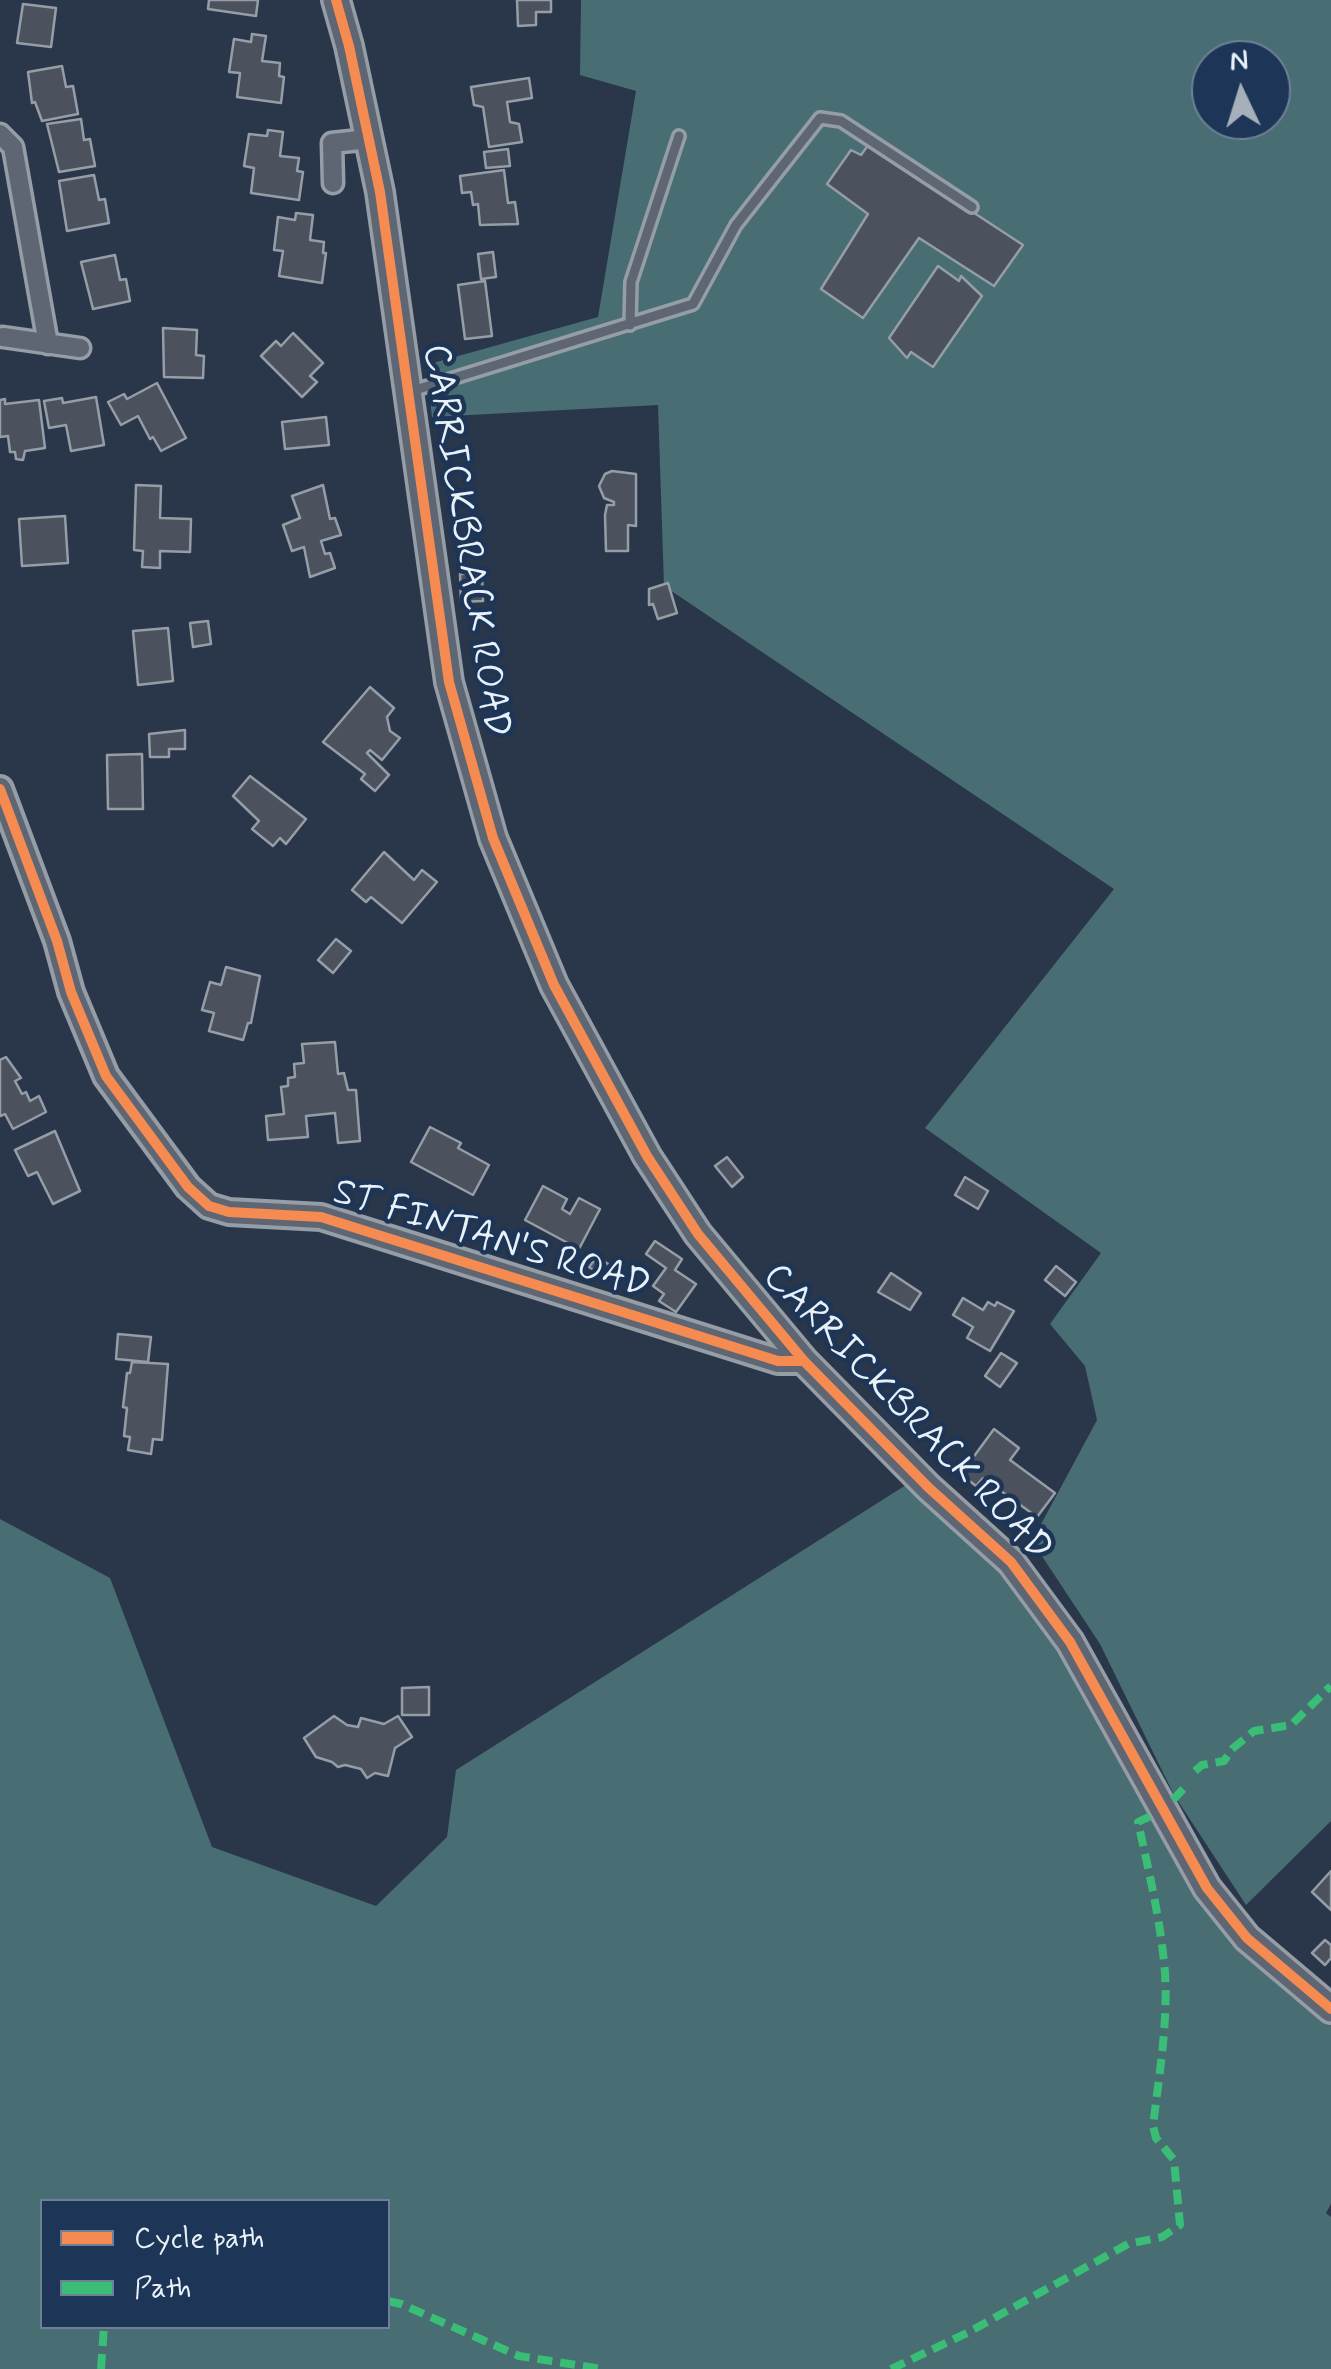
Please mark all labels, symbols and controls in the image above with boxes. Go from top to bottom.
north arrow [1191,40,1291,140]
text: N [1228,42,1250,81]
street label: CARRICKBRACK ROAD [410,341,518,741]
street label: ST FINTAN'S ROAD [327,1171,655,1311]
street label: CARRICKBRACK ROAD [752,1255,1060,1573]
legend [40,2199,390,2329]
text: Cycle path [134,2219,265,2258]
text: Path [134,2269,192,2308]

